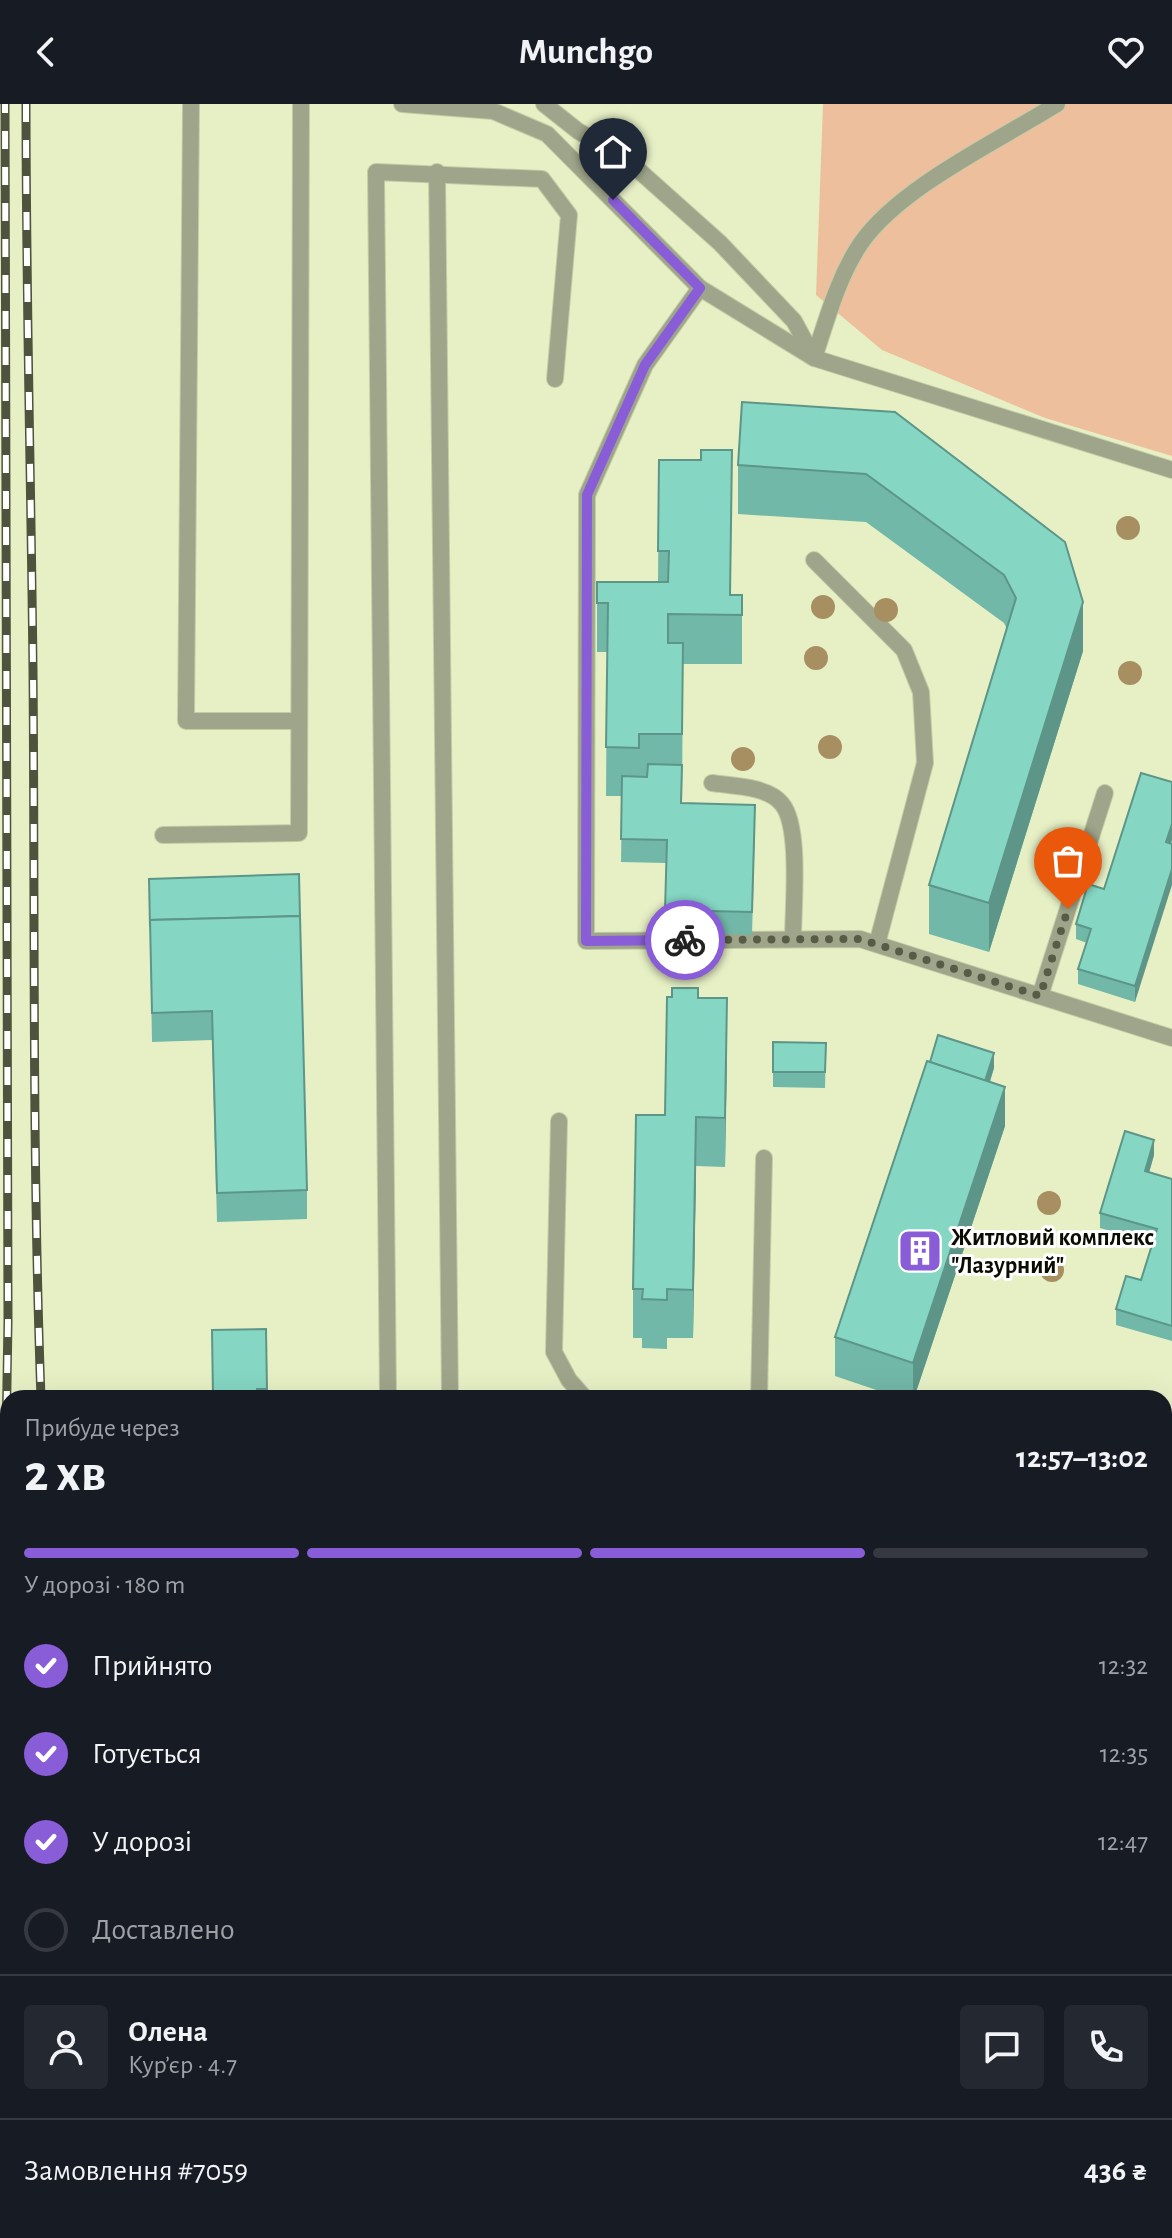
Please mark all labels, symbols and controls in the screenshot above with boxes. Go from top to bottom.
icon: back [24,30,68,74]
icon: heart [1104,30,1148,74]
text: Munchgo [519,34,653,70]
pin [579,118,647,200]
icon: home [591,130,635,174]
pin [1034,827,1102,909]
icon: bag [1046,839,1090,883]
courier [645,900,725,980]
icon: bike [663,918,707,962]
place label: Житловий комплекс "Лазурний" [951,1226,1154,1278]
building icon: Житловий комплекс "Лазурний" [896,1227,944,1275]
text: Прибуде через [24,1415,180,1441]
text: 12:57–13:02 [1016,1443,1148,1473]
text: 2 хв [24,1448,106,1500]
text: У дорозі · 180 m [24,1572,185,1598]
icon: check [24,1644,68,1688]
text: Прийнято [92,1651,212,1681]
text: 12:32 [1099,1653,1148,1679]
icon: check [24,1732,68,1776]
text: Готується [92,1739,202,1769]
text: 12:35 [1100,1741,1148,1767]
icon: check [24,1820,68,1864]
text: У дорозі [92,1827,192,1857]
text: 12:47 [1098,1829,1148,1855]
text: Доставлено [92,1915,235,1945]
button: person [24,2005,108,2089]
button: chat [960,2005,1044,2089]
button: phone [1064,2005,1148,2089]
text: Олена [128,2017,208,2047]
text: Кур’єр · 4.7 [128,2052,237,2078]
text: Замовлення #7059 [24,2156,248,2186]
text: 436 ₴ [1084,2156,1148,2186]

